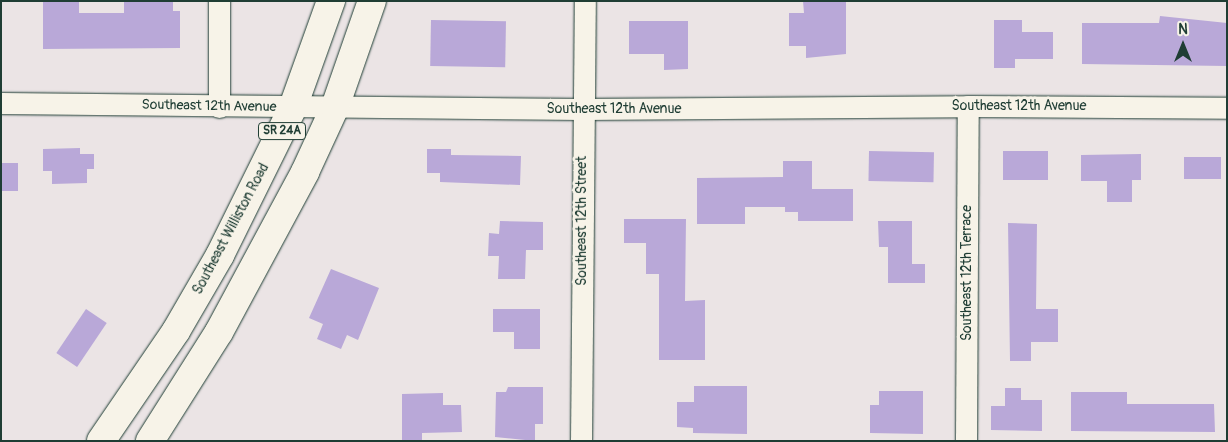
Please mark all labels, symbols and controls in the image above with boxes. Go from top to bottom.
north arrow [1158,20,1208,70]
text: N [1178,21,1188,38]
street label: Southeast 12th Avenue [141,96,277,116]
street label: Southeast 12th Avenue [952,98,1086,114]
street label: Southeast 12th Avenue [547,101,681,117]
road number: SR 24A [257,122,307,140]
street label: Southeast 12th Street [574,156,590,286]
street label: Southeast Williston Road [189,161,273,297]
street label: Southeast 12th Terrace [959,205,975,341]

